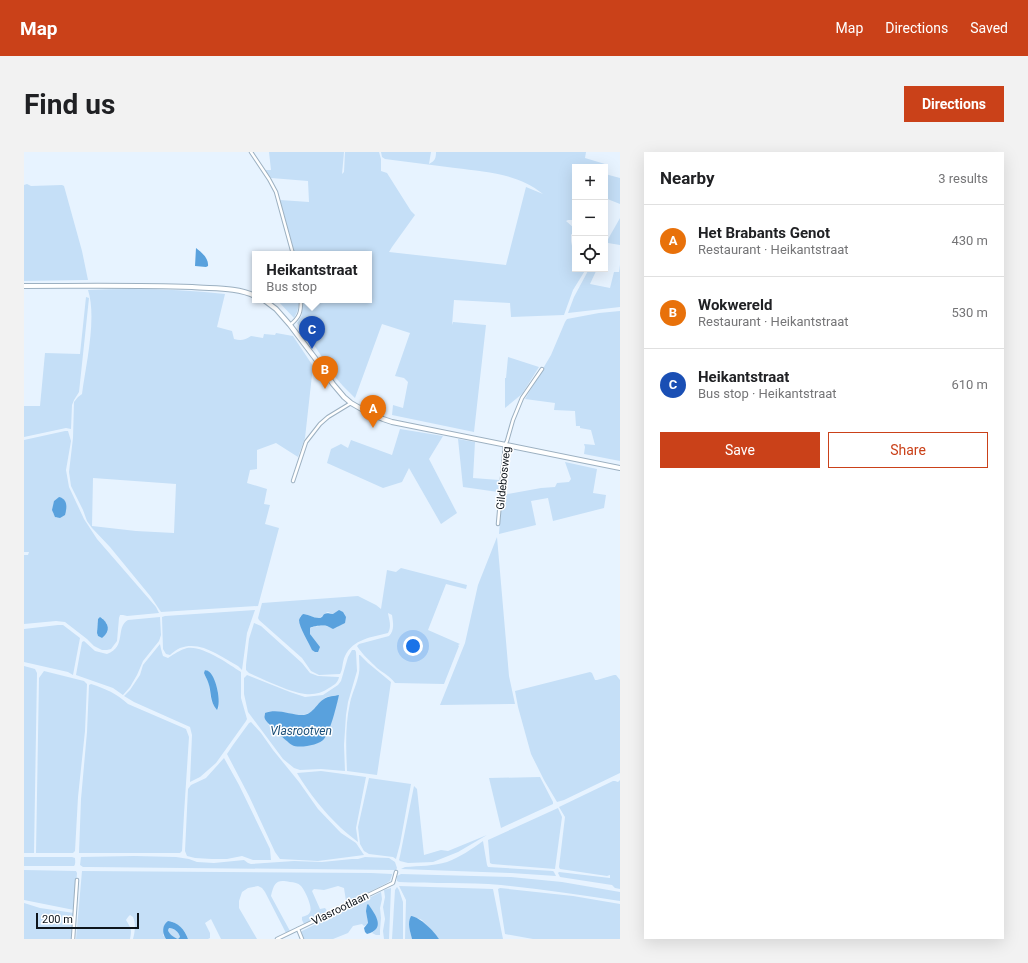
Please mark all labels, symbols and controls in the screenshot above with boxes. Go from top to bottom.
text: Map [20,17,58,40]
text: Map [836,20,863,36]
text: Directions [885,20,948,36]
text: Saved [970,20,1008,36]
button: Directions [904,86,1004,122]
text: Find us [24,88,115,121]
map controls [572,164,608,272]
button: + [572,164,608,200]
text: Nearby [660,168,715,188]
text: 3 results [938,171,988,186]
button: − [572,200,608,236]
text: Het Brabants Genot [698,224,830,242]
text: A [669,233,677,248]
text: 430 m [951,233,988,248]
button: locate [572,236,608,272]
text: Restaurant · Heikantstraat [698,242,849,257]
popup [252,251,372,303]
text: Heikantstraat [266,261,358,279]
text: Bus stop [266,279,317,294]
text: Wokwereld [698,296,772,314]
text: B [669,305,677,320]
text: 530 m [951,305,988,320]
text: Restaurant · Heikantstraat [698,314,849,329]
pin: C [299,316,325,349]
pin: B [312,356,338,389]
text: Heikantstraat [698,368,789,386]
text: C [669,377,677,392]
text: 610 m [951,377,988,392]
text: Bus stop · Heikantstraat [698,386,837,401]
pin: A [360,395,386,428]
button: Save [660,432,820,468]
button: Share [828,432,988,468]
street label: Gildebosweg [494,446,513,510]
your location [403,636,423,656]
water label: Vlasrootven [270,724,332,738]
street label: Vlasrootlaan [310,889,371,928]
scale bar [36,911,139,930]
text: 200 m [42,913,73,926]

